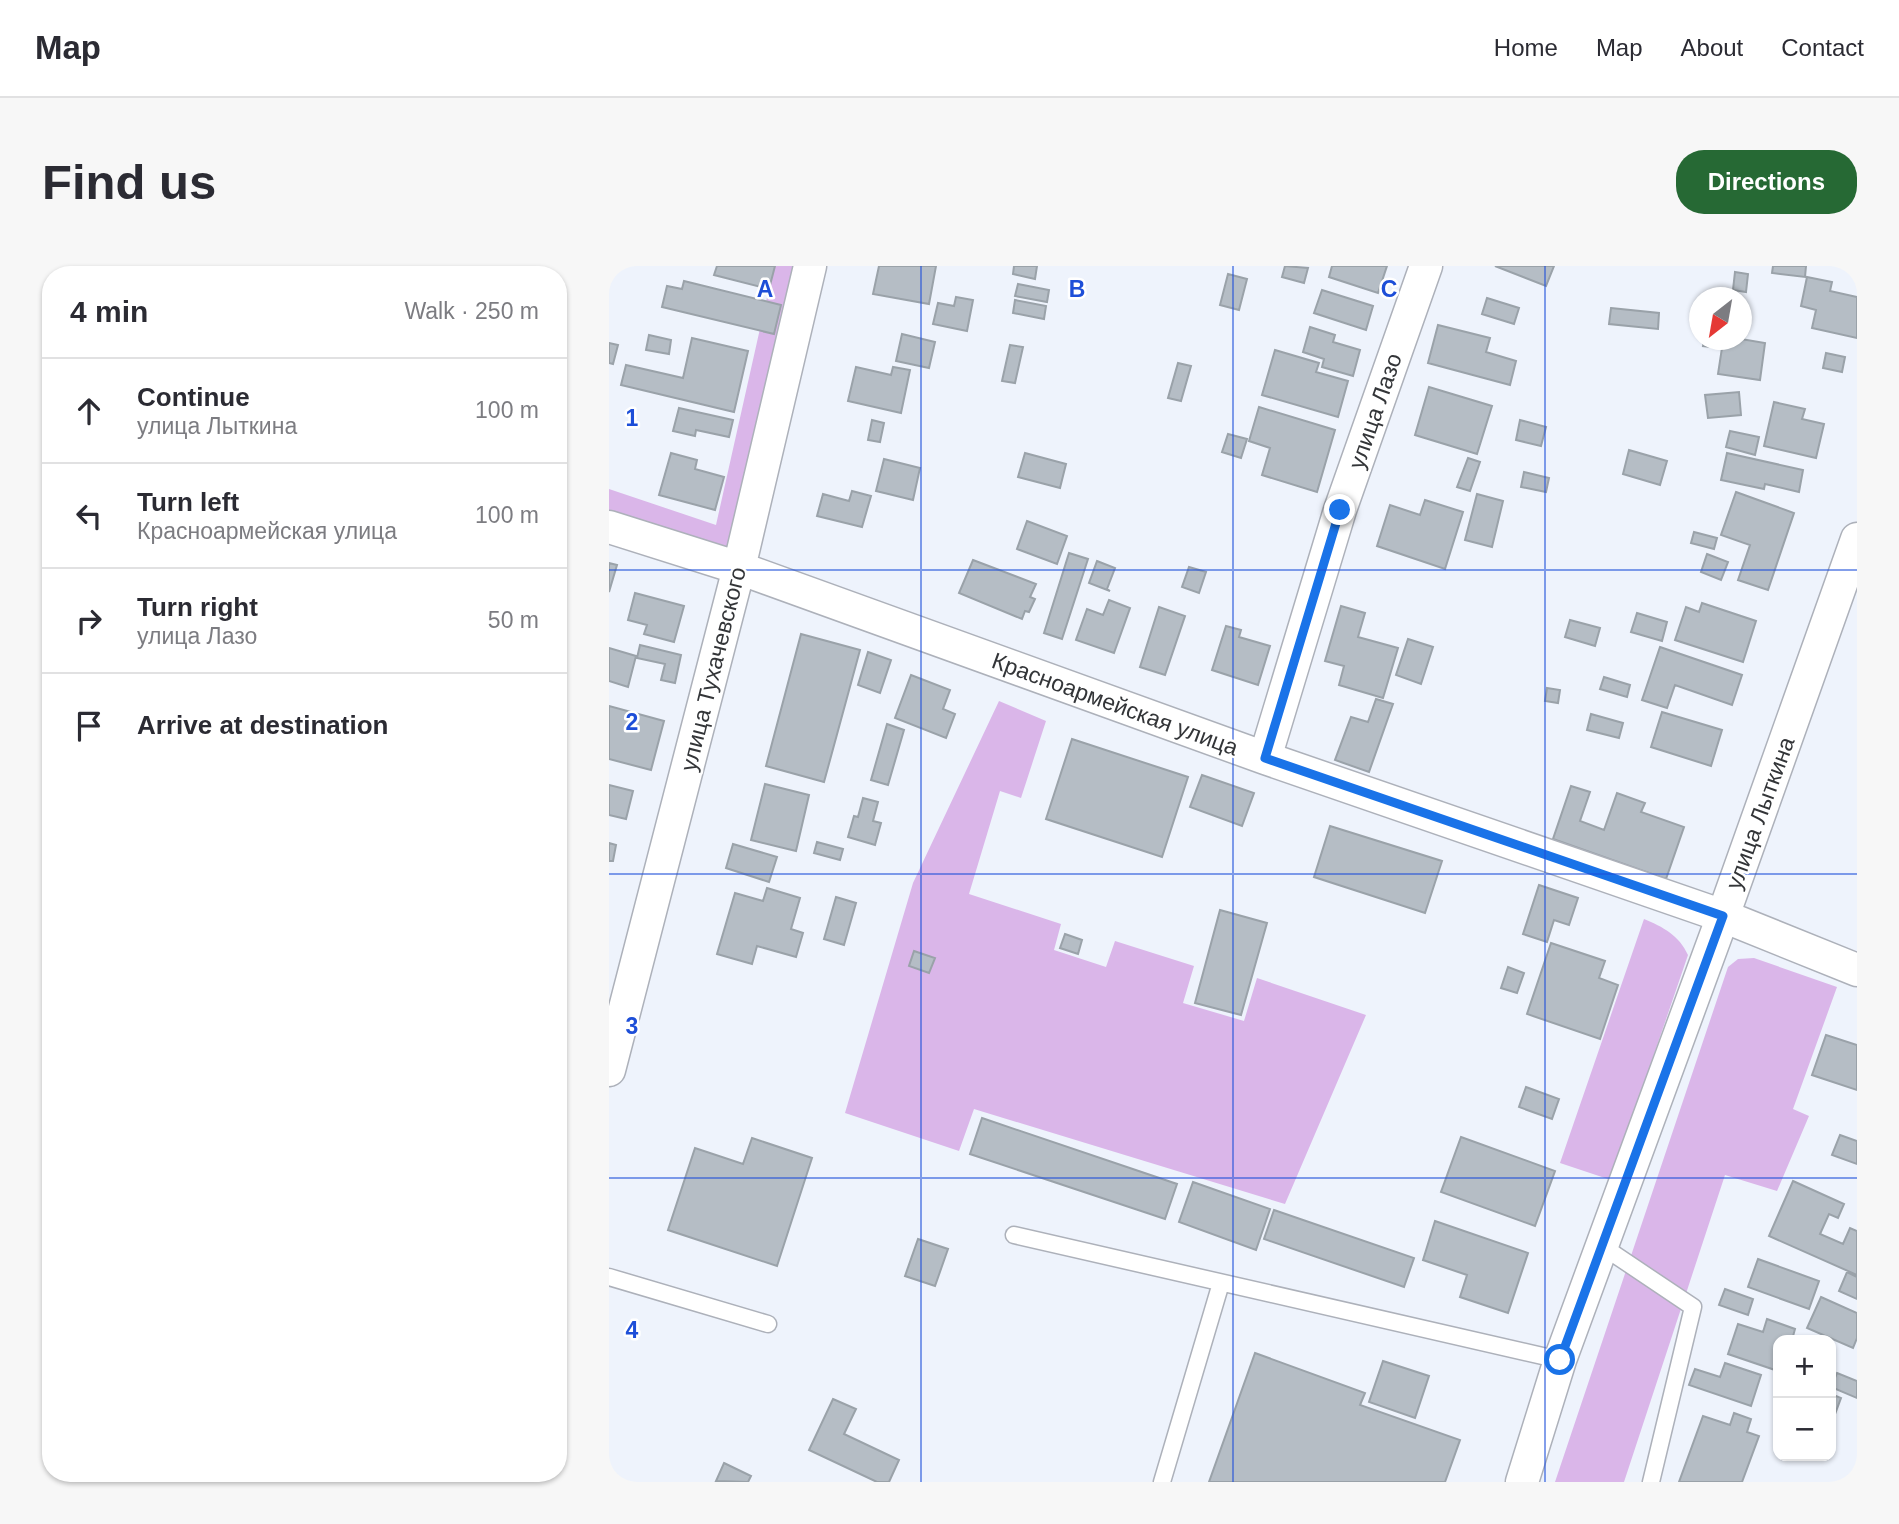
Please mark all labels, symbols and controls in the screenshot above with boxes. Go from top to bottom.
text: Map [35,29,101,66]
text: Home [1494,34,1558,61]
text: Map [1596,34,1643,61]
text: About [1681,34,1743,61]
text: Contact [1781,34,1864,61]
button: Directions [1676,150,1857,214]
text: Find us [42,155,216,209]
text: A [757,276,773,302]
text: B [1069,276,1085,302]
text: C [1381,276,1397,302]
north arrow [1689,287,1752,350]
text: 4 min [70,295,148,328]
text: Walk · 250 m [404,298,539,324]
street label: улица Лазо [1343,350,1407,472]
text: Continue [137,382,250,412]
icon: ahead [70,392,108,430]
text: 100 m [475,397,539,423]
text: 1 [626,405,639,431]
text: улица Лыткина [137,413,297,439]
text: Turn left [137,487,239,517]
route end [1324,494,1355,525]
icon: left [70,497,108,535]
text: 100 m [475,502,539,528]
text: Красноармейская улица [137,518,397,544]
street label: улица Тухачевского [675,564,751,774]
text: Turn right [137,592,258,622]
icon: right [70,602,108,640]
text: 50 m [488,607,539,633]
text: улица Лазо [137,623,257,649]
street label: Красноармейская улица [988,647,1242,761]
icon: arrive [70,707,108,745]
text: 2 [626,709,638,735]
text: Arrive at destination [137,710,388,740]
street label: улица Лыткина [1720,733,1800,893]
text: 3 [626,1013,638,1039]
text: 4 [626,1317,639,1343]
map controls [1773,1335,1836,1461]
button: + [1773,1335,1836,1398]
route start [1544,1344,1575,1375]
button: − [1773,1398,1836,1461]

